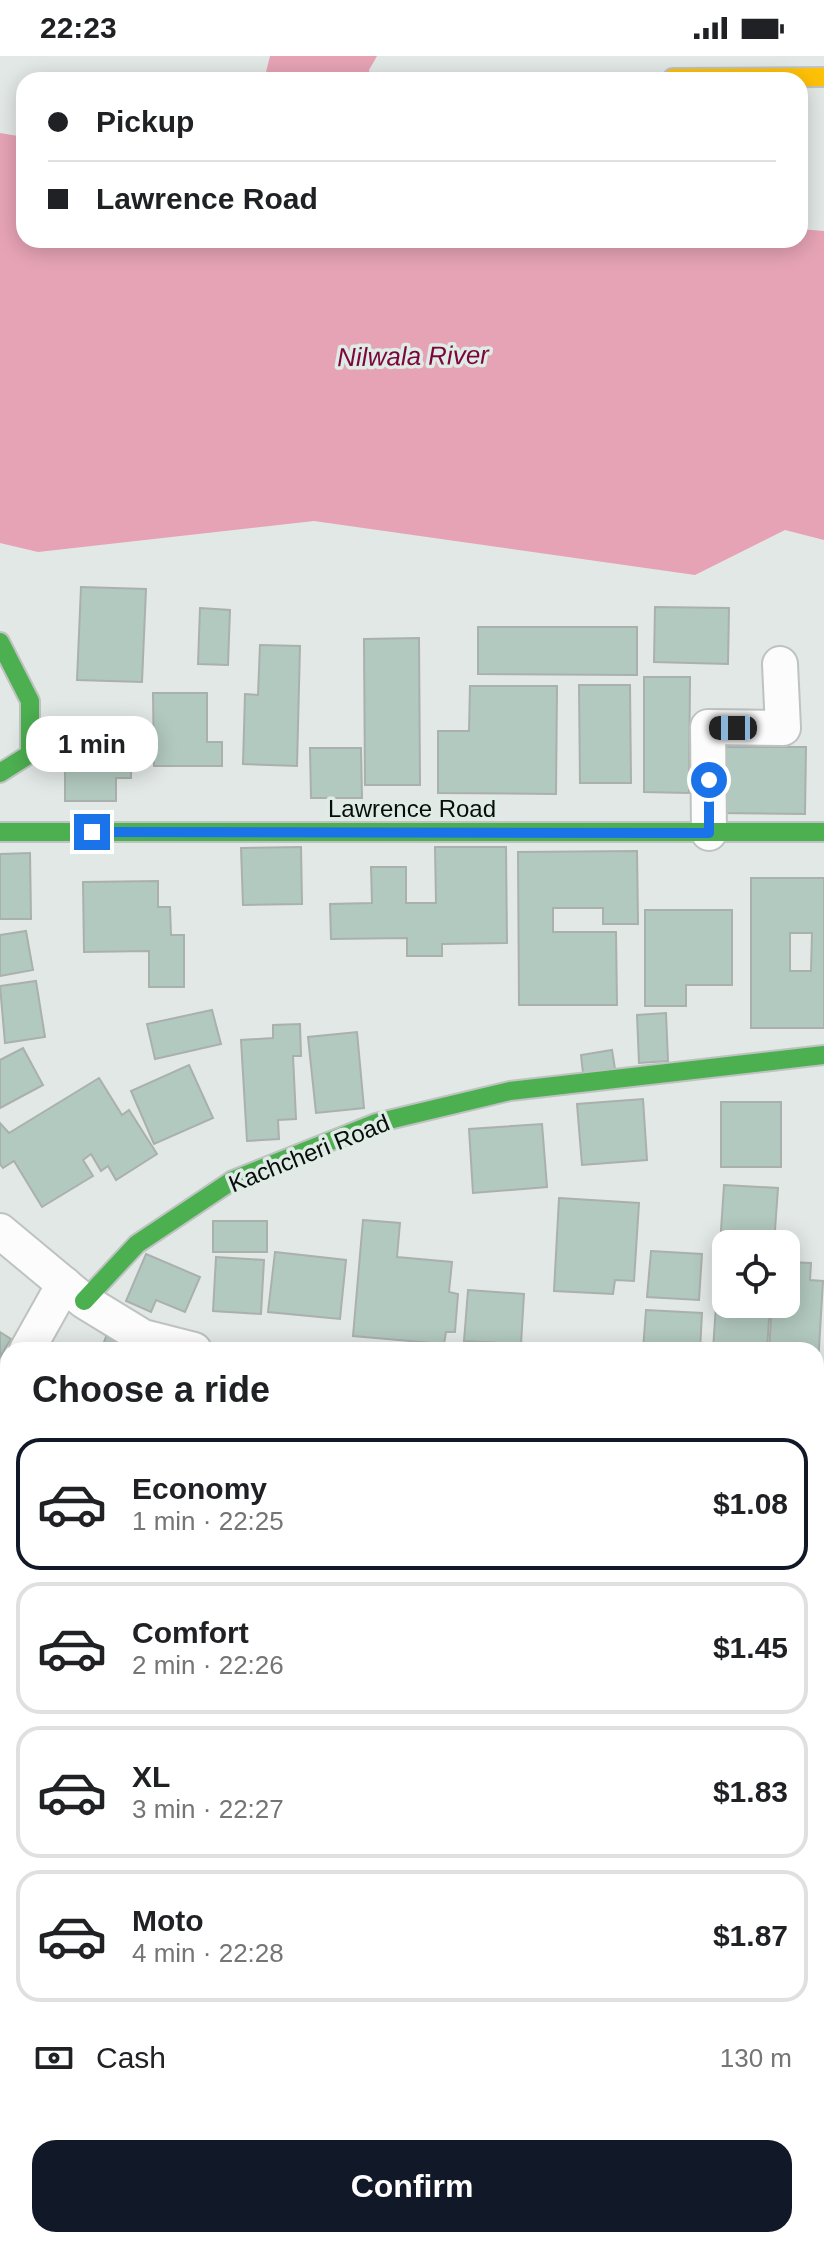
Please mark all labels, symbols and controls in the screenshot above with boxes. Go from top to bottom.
text: 22:23 [40,11,117,44]
text: Pickup [96,105,194,138]
text: Lawrence Road [96,182,318,215]
water label: Nilwala River [337,340,490,372]
callout: 1 min [26,716,158,772]
car [709,716,757,740]
text: 1 min [58,729,126,759]
route start [691,762,727,798]
street label: Lawrence Road [328,795,496,822]
route end [74,814,110,850]
street label: Kachcheri Road [225,1108,393,1198]
map controls [712,1230,800,1318]
button: locate [712,1230,800,1318]
text: Choose a ride [32,1369,270,1410]
icon: car [36,1468,108,1540]
text: Economy [132,1472,267,1505]
text: $1.08 [713,1487,788,1520]
text: 1 min · 22:25 [132,1506,284,1536]
icon: car [36,1612,108,1684]
text: Comfort [132,1616,249,1649]
text: $1.45 [713,1631,788,1664]
text: 2 min · 22:26 [132,1650,284,1680]
icon: car [36,1756,108,1828]
text: XL [132,1760,170,1793]
text: $1.83 [713,1775,788,1808]
text: 3 min · 22:27 [132,1794,284,1824]
icon: car [36,1900,108,1972]
text: Moto [132,1904,204,1937]
text: $1.87 [713,1919,788,1952]
text: 4 min · 22:28 [132,1938,284,1968]
icon: cash [32,2036,76,2080]
text: Cash [96,2041,166,2074]
text: 130 m [720,2043,792,2073]
button: Confirm [32,2140,792,2232]

